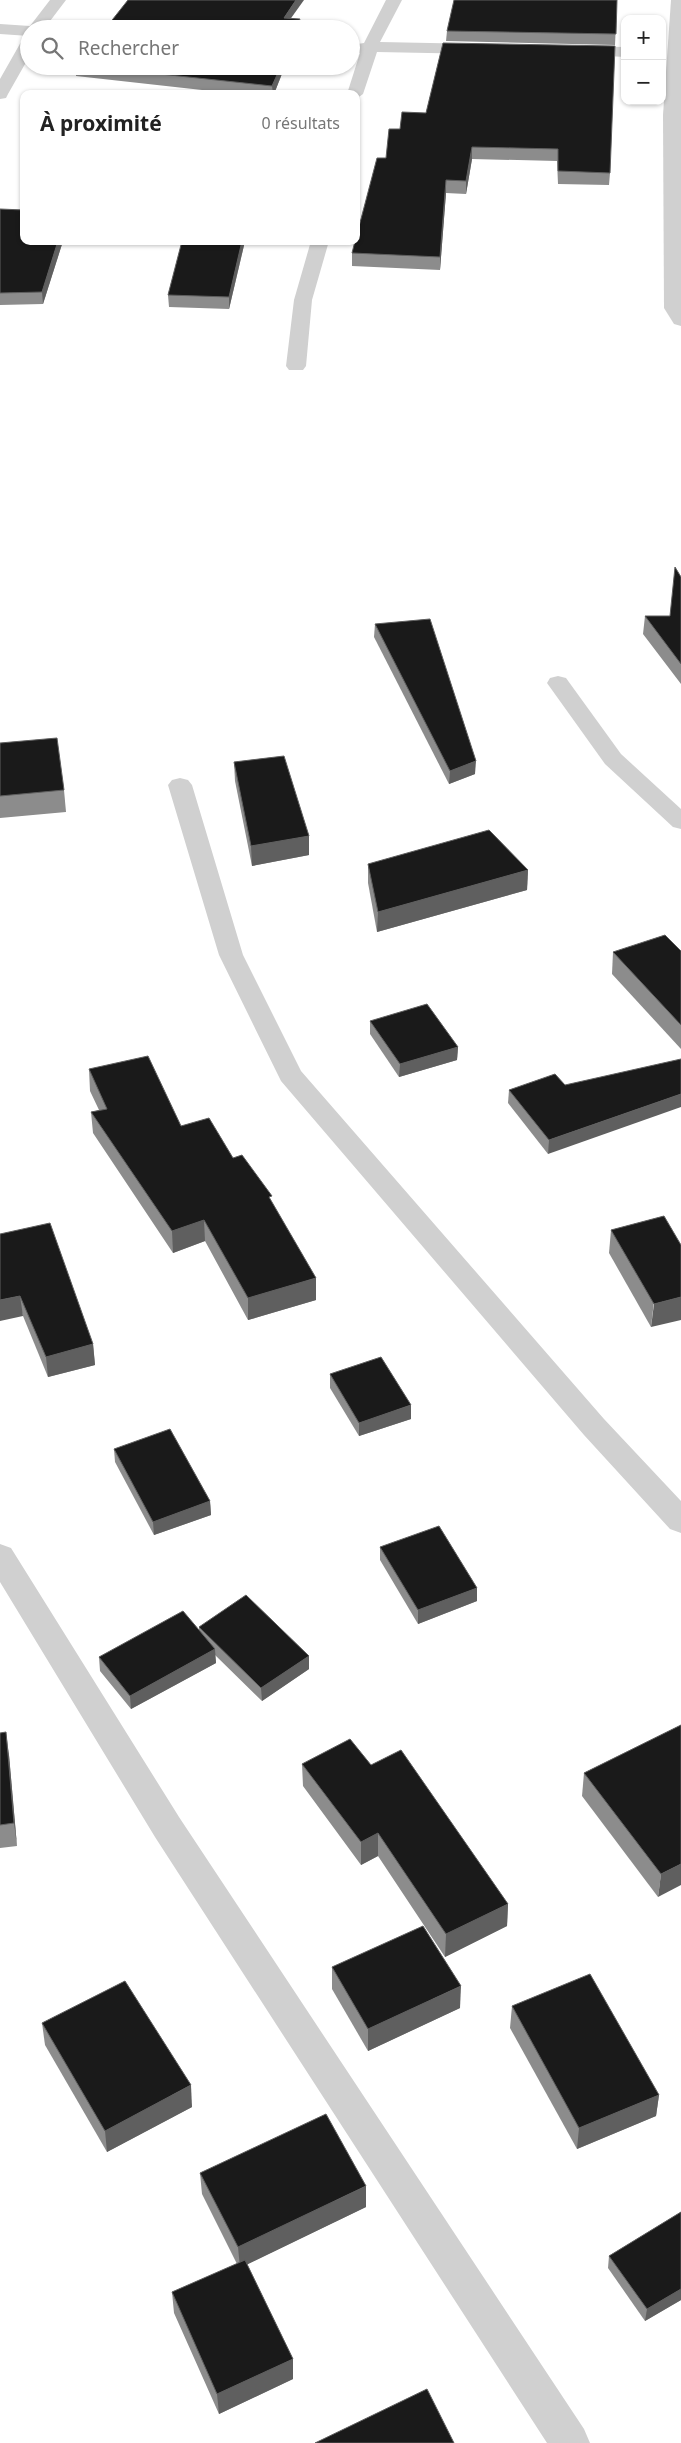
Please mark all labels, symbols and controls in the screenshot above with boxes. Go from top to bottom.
map controls [621,15,666,105]
button: + [621,15,666,60]
search box [20,20,360,75]
icon: search [38,34,66,62]
text: Rechercher [78,35,179,61]
button: − [621,60,666,105]
text: À proximité [40,109,162,137]
text: 0 résultats [262,112,340,134]

